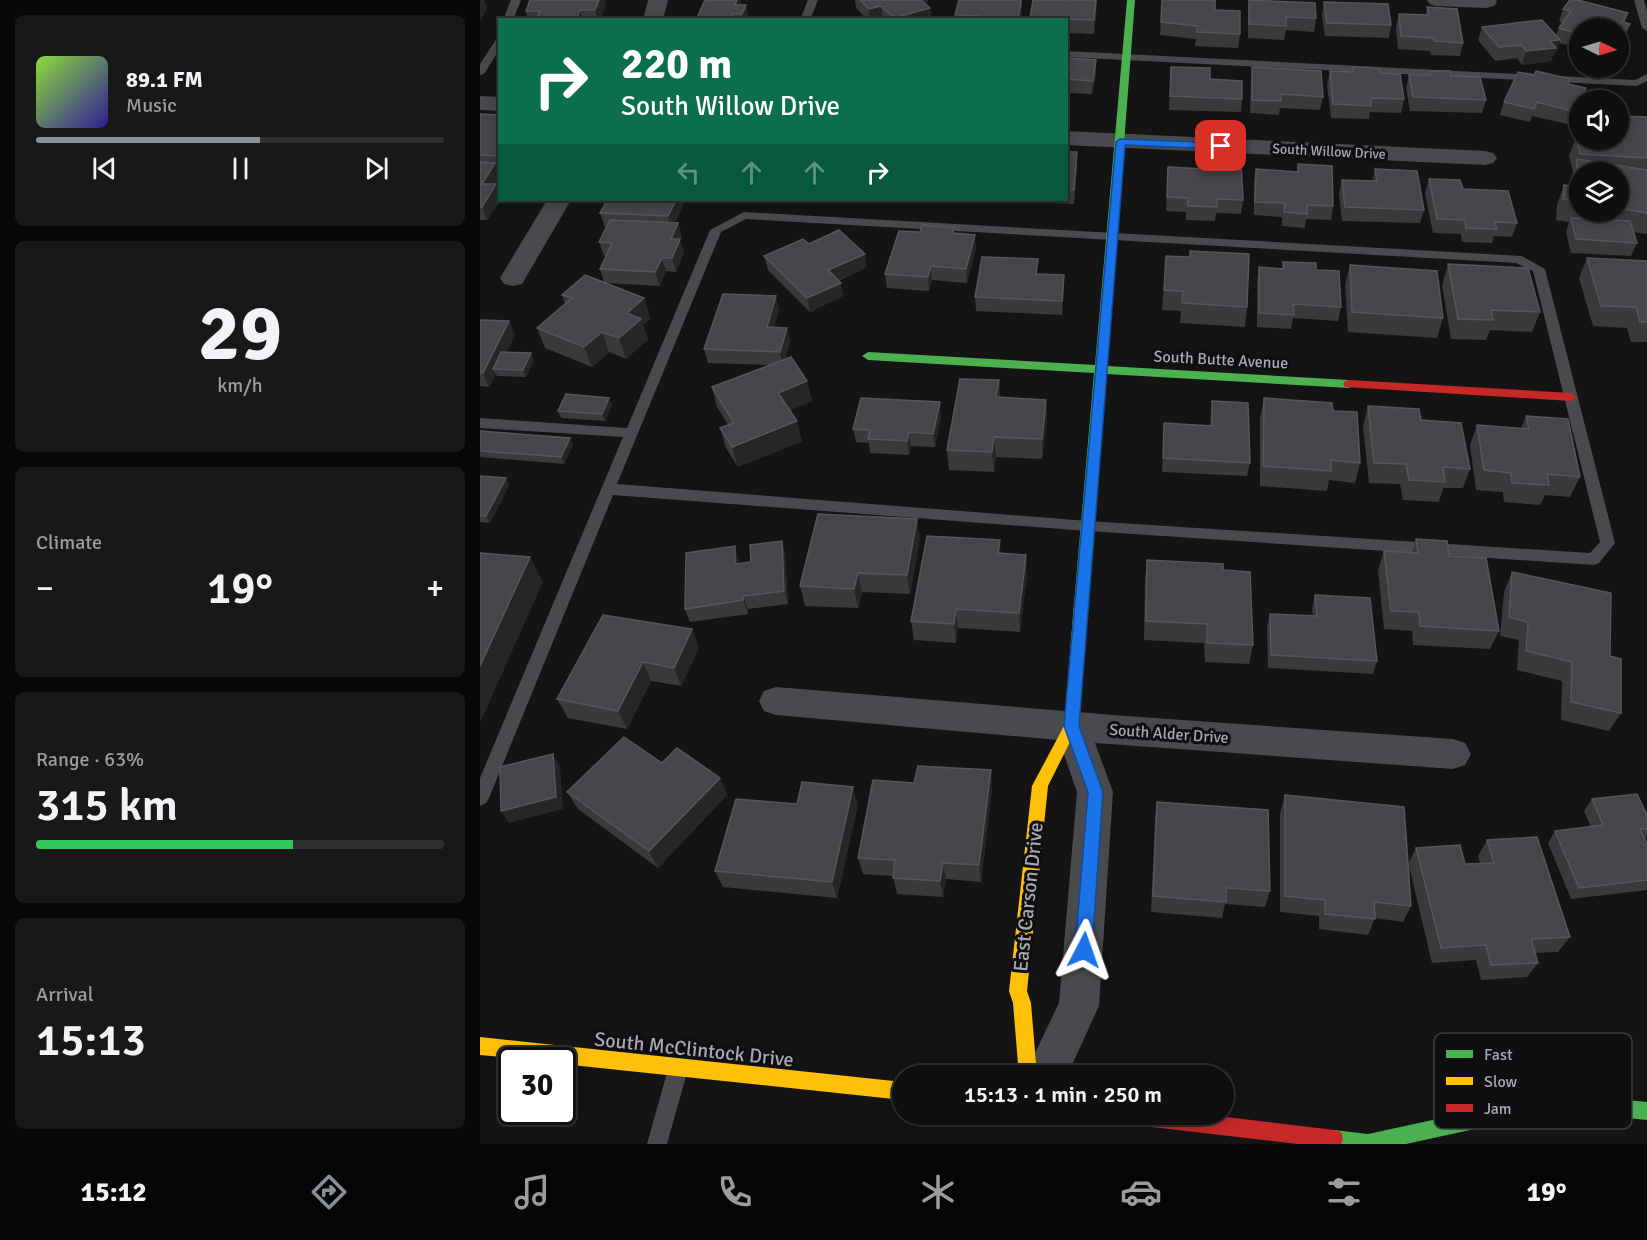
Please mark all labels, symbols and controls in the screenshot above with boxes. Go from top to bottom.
north arrow [1569,18,1629,78]
map controls [1569,18,1629,222]
text: 220 m [621,39,732,90]
icon: right [522,42,600,120]
text: 89.1 FM [126,66,203,93]
text: South Willow Drive [621,90,840,123]
button: sound [1569,90,1629,150]
text: Music [126,93,177,118]
pin [1195,120,1246,171]
icon: arrive [1204,129,1237,162]
street label: South Willow Drive [1272,140,1386,163]
icon: previous [88,152,121,185]
icon: pause [224,152,257,185]
icon: next [360,152,393,185]
icon: left [672,156,705,189]
icon: ahead [735,156,768,189]
icon: ahead [798,156,831,189]
icon: right [861,156,894,189]
button: layers [1569,162,1629,222]
text: 29 [198,286,282,382]
street label: South Butte Avenue [1153,346,1289,374]
text: km/h [217,373,263,398]
text: Climate [36,530,102,555]
text: 19° [207,561,273,616]
text: − [36,568,54,609]
text: + [426,568,444,609]
street label: South Alder Drive [1109,720,1229,748]
text: Range · 63% [36,747,144,772]
text: 315 km [36,778,178,833]
street label: East Carson Drive [1008,821,1049,973]
position arrow [1052,918,1116,982]
text: Arrival [36,982,94,1007]
text: 15:13 [36,1013,146,1068]
street label: South McClintock Drive [593,1027,795,1072]
legend [1434,1033,1632,1129]
text: Fast [1484,1045,1513,1065]
speed limit sign: 30 [498,1047,576,1125]
text: Slow [1484,1072,1518,1092]
text: 15:13 · 1 min · 250 m [964,1081,1162,1108]
text: Jam [1484,1099,1512,1119]
icon: directions [308,1171,350,1213]
icon: music [511,1171,553,1213]
icon: phone [714,1171,756,1213]
icon: climate [917,1171,959,1213]
icon: car [1120,1171,1162,1213]
icon: filters [1323,1171,1365,1213]
text: 15:12 [81,1176,147,1209]
text: 19° [1526,1176,1566,1209]

